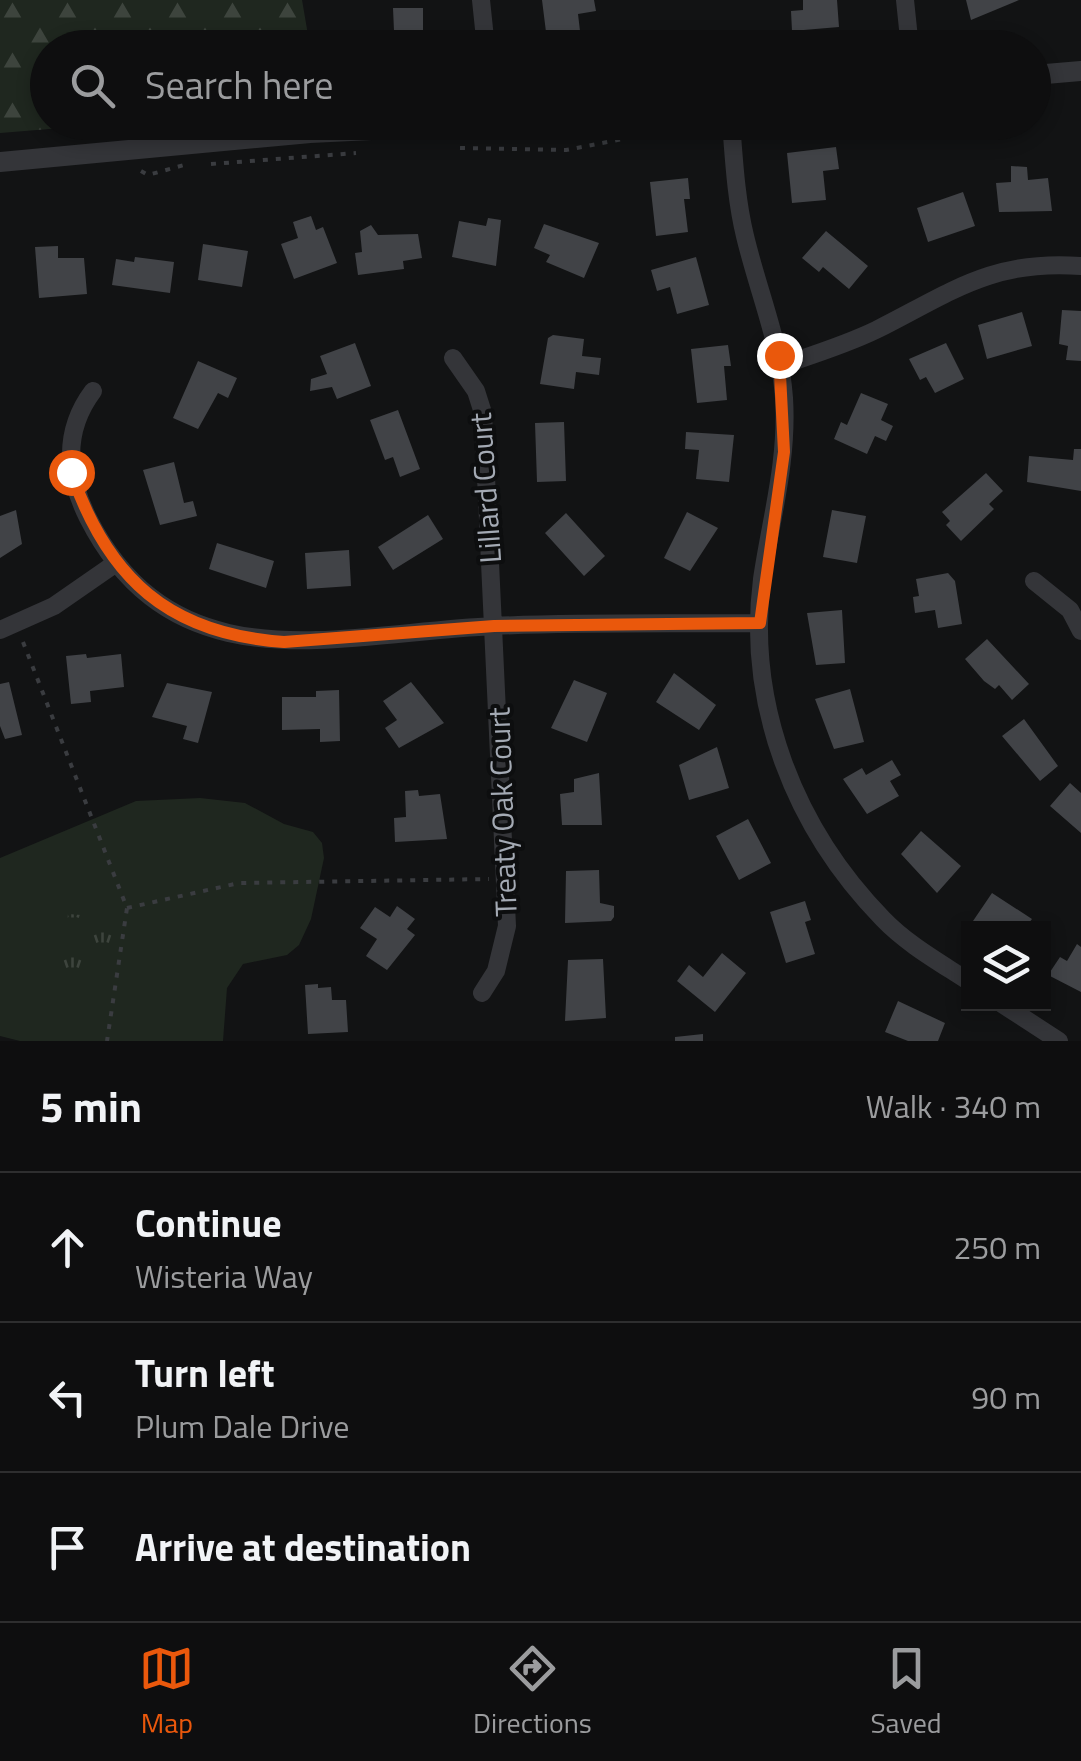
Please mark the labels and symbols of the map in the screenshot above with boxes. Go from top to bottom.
route end [757,333,803,379]
street label: Lillard Court [457,411,513,565]
route start [49,450,95,496]
street label: Treaty Oak Court [475,706,529,918]

